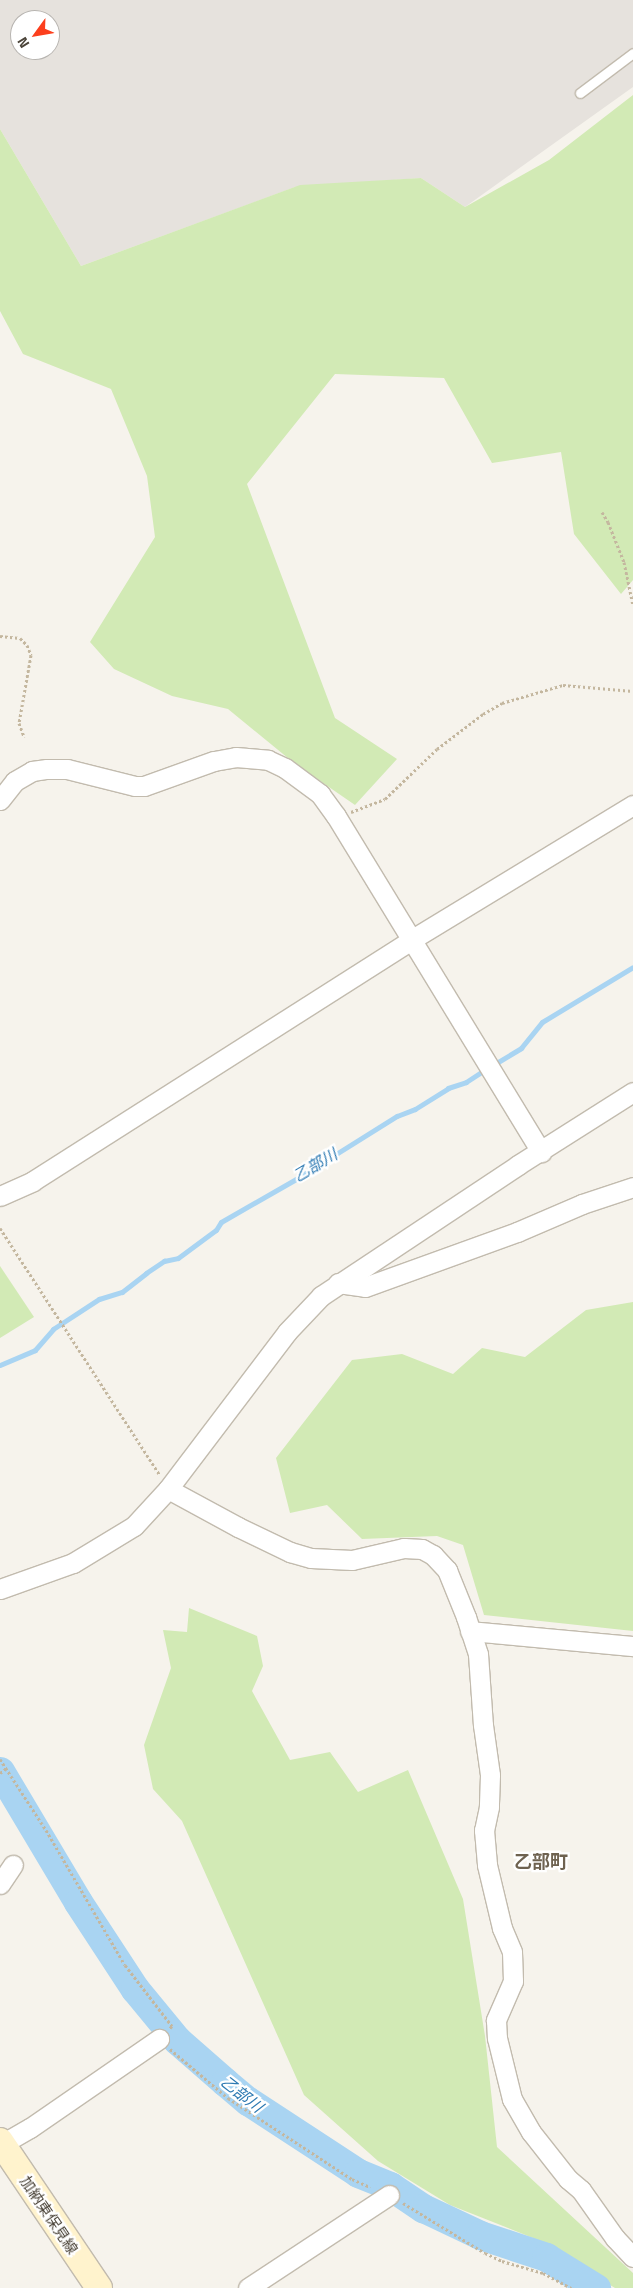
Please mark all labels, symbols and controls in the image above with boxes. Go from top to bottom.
north arrow [10,10,60,60]
text: N [11,33,34,52]
water label: 乙部川 [289,1144,341,1186]
district label: 乙部町 [514,1851,568,1873]
water label: 乙部川 [217,2072,267,2116]
street label: 加納東保見線 [16,2173,82,2257]

